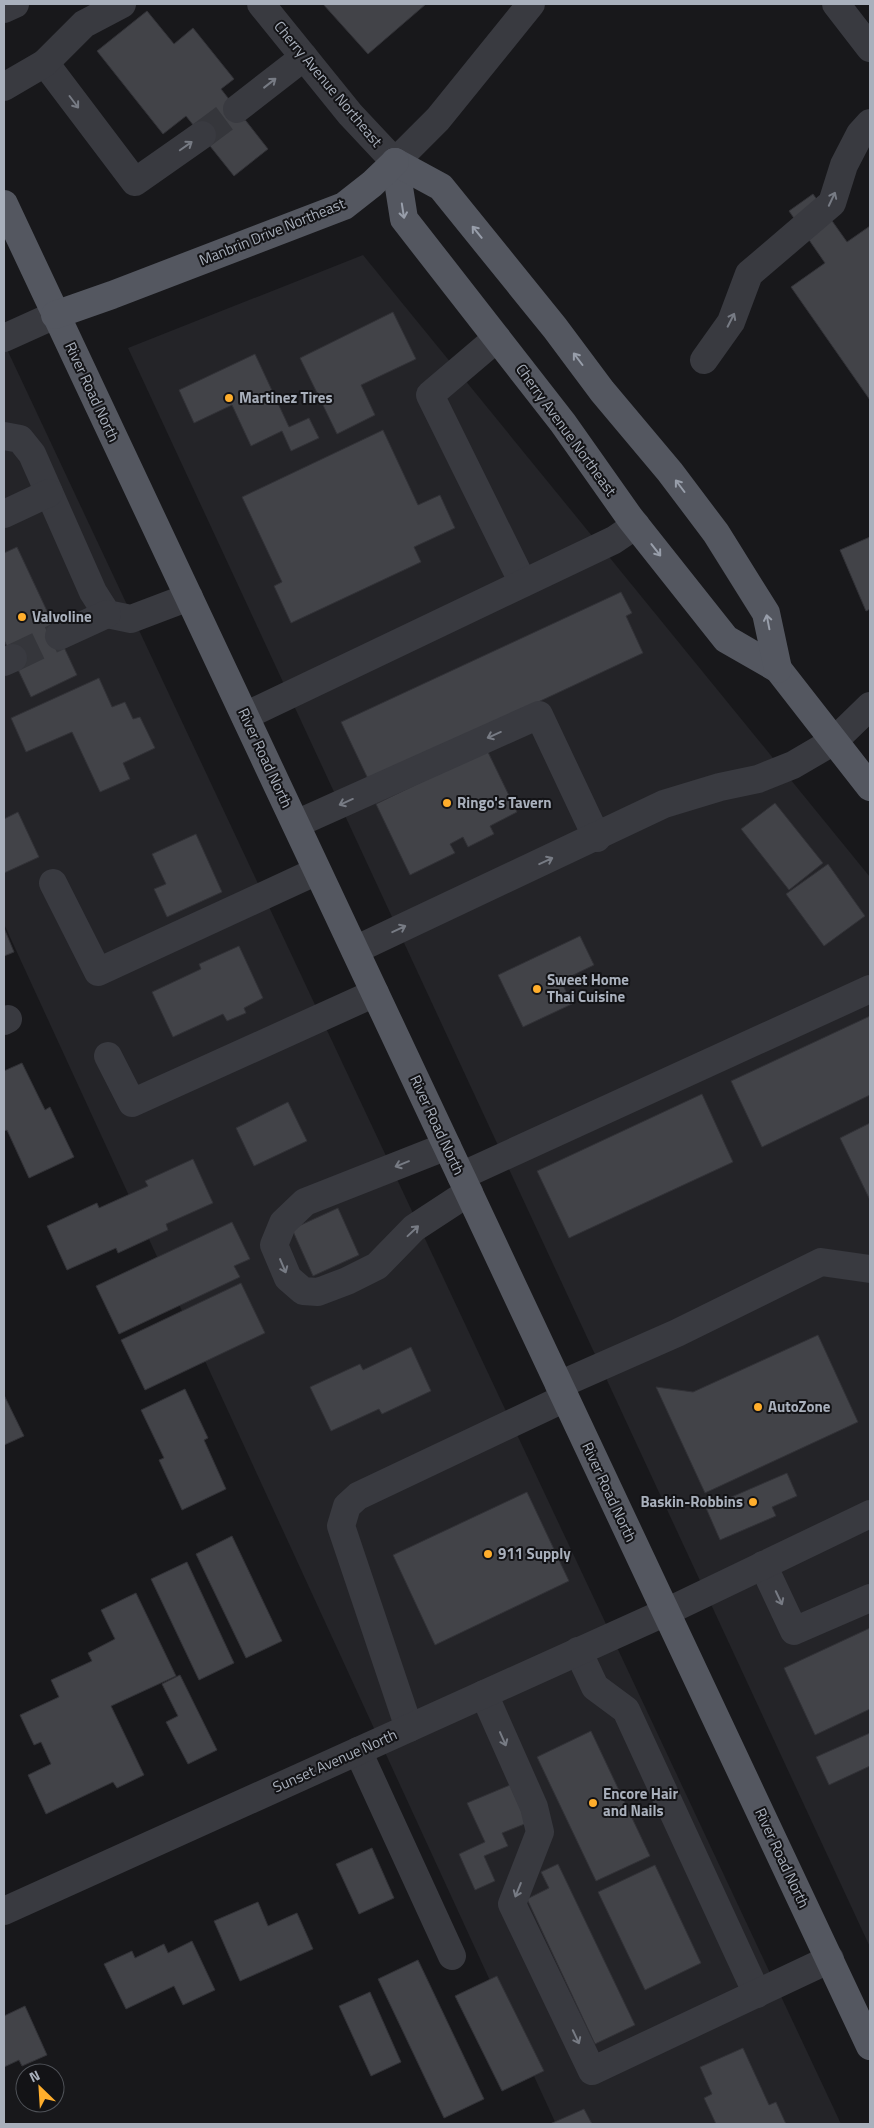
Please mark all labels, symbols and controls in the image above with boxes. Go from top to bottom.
street label: Cherry Avenue Northeast [269,15,389,152]
one-way arrow [263,78,276,89]
one-way arrow [69,95,79,109]
one-way arrow [179,141,193,151]
street label: Manbrin Drive Northeast [195,191,349,271]
one-way arrow [828,191,838,206]
one-way arrow [398,202,408,218]
one-way arrow [472,226,483,239]
one-way arrow [726,312,736,327]
street label: River Road North [59,338,126,446]
one-way arrow [573,353,584,366]
street label: Cherry Avenue Northeast [510,359,623,501]
place label: Martinez Tires [239,386,333,409]
marker: Martinez Tires [223,392,235,404]
one-way arrow [675,480,686,493]
one-way arrow [651,543,662,556]
place label: Valvoline [32,605,92,628]
marker: Valvoline [16,611,28,623]
one-way arrow [763,614,772,630]
street label: River Road North [232,704,299,812]
one-way arrow [487,731,502,740]
place label: Ringo's Tavern [457,791,552,814]
one-way arrow [339,797,354,807]
marker: Ringo's Tavern [441,797,453,809]
one-way arrow [538,856,553,865]
one-way arrow [391,924,406,934]
place label: Sweet Home Thai Cuisine [547,968,629,1008]
marker: Sweet Home Thai Cuisine [531,983,543,995]
street label: River Road North [404,1071,471,1179]
one-way arrow [395,1160,410,1169]
one-way arrow [406,1225,419,1237]
one-way arrow [279,1258,288,1273]
place label: AutoZone [768,1395,831,1418]
marker: AutoZone [752,1401,764,1413]
street label: River Road North [576,1438,643,1546]
place label: Baskin-Robbins [640,1490,743,1513]
marker: Baskin-Robbins [747,1496,759,1508]
place label: 911 Supply [498,1542,571,1565]
marker: 911 Supply [482,1548,494,1560]
one-way arrow [774,1590,784,1605]
street label: Sunset Avenue North [269,1723,401,1798]
one-way arrow [499,1731,509,1746]
place label: Encore Hair and Nails [603,1782,678,1822]
marker: Encore Hair and Nails [587,1797,599,1809]
street label: River Road North [749,1804,816,1912]
one-way arrow [513,1882,522,1897]
one-way arrow [572,2029,581,2044]
north arrow [15,2063,65,2113]
text: N [25,2064,43,2087]

